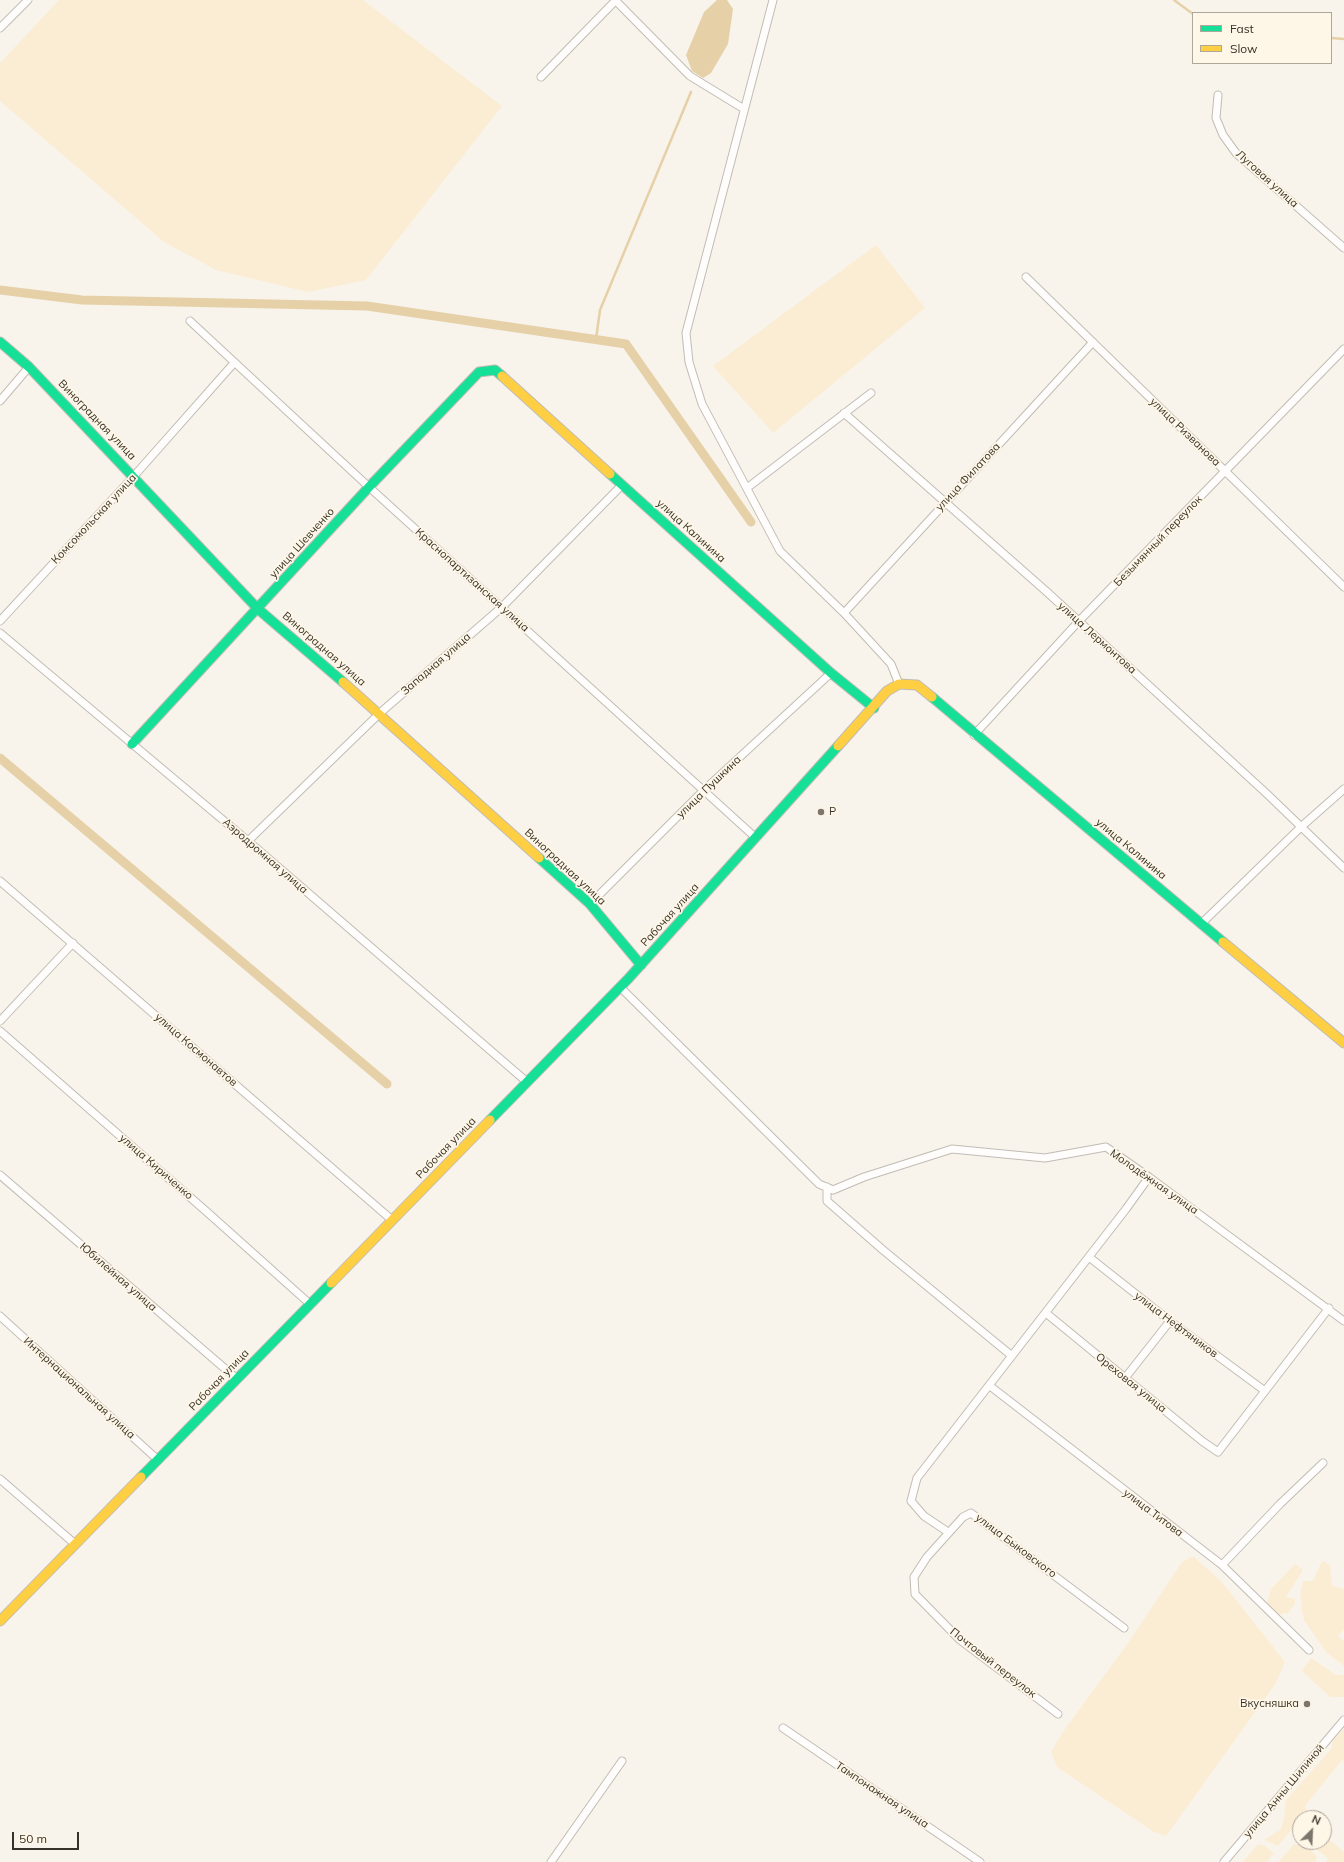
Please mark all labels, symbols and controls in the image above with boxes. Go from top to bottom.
legend [1192,12,1332,64]
text: Fast [1230,21,1254,36]
text: Slow [1230,41,1258,56]
street label: Луговая улица [1233,148,1301,210]
street label: Виноградная улица [55,377,139,463]
street label: улица Ризванова [1147,395,1223,469]
street label: улица Филатова [933,440,1003,514]
street label: Комсомольская улица [49,471,139,567]
street label: Безымянный переулок [1111,493,1205,589]
street label: улица Калинина [654,497,728,565]
street label: улица Шевченко [267,505,337,581]
street label: Краснопартизанская улица [412,525,532,635]
street label: улица Лермонтова [1055,599,1139,677]
street label: Виноградная улица [280,609,368,689]
street label: Западная улица [398,630,474,698]
street label: улица Пушкина [674,753,744,821]
place label: Р [829,805,836,819]
marker: Р [816,807,826,817]
street label: Аэродромная улица [220,815,310,897]
street label: улица Калинина [1093,816,1169,882]
street label: Виноградная улица [522,826,608,908]
street label: Рабочая улица [638,881,702,949]
street label: улица Космонавтов [152,1011,240,1089]
street label: Рабочая улица [413,1114,479,1182]
street label: улица Кириченко [117,1131,195,1203]
street label: Молодёжная улица [1107,1147,1201,1217]
street label: Юбилейная улица [77,1240,159,1314]
street label: улица Нефтяников [1132,1289,1220,1361]
street label: Интернациональная улица [20,1334,138,1442]
street label: Рабочая улица [186,1346,252,1414]
street label: Ореховая улица [1093,1350,1169,1416]
street label: улица Титова [1120,1486,1186,1540]
street label: улица Быковского [973,1511,1059,1581]
street label: Почтовый переулок [947,1625,1039,1701]
place label: Вкусняшка [1240,1697,1299,1711]
marker: Вкусняшка [1302,1699,1312,1709]
street label: улица Анны Шилиной [1241,1741,1327,1841]
street label: Тампонажная улица [833,1759,931,1831]
north arrow [1292,1810,1332,1850]
text: N [1310,1812,1323,1828]
scale bar [14,1824,81,1850]
text: 50 m [19,1831,47,1846]

